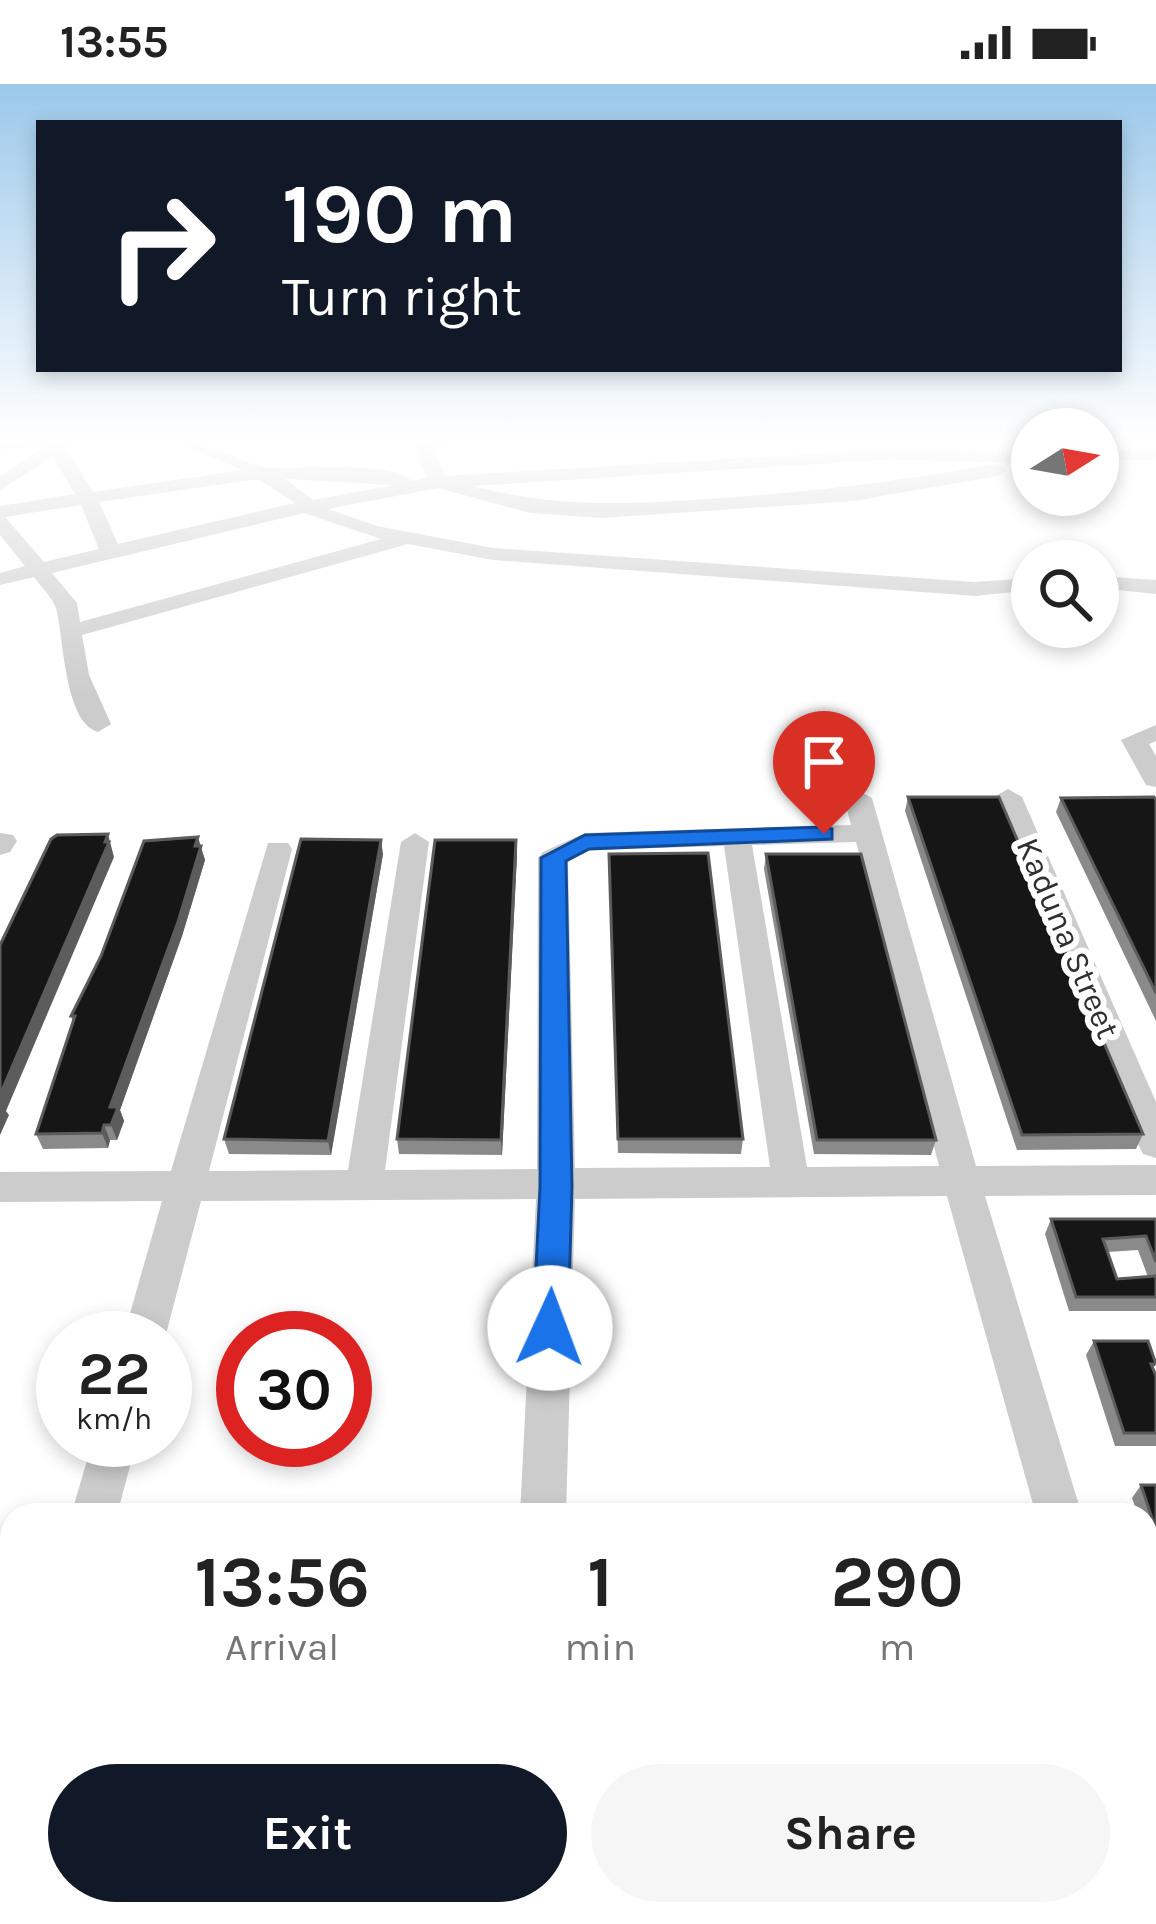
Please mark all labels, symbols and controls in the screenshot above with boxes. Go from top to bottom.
text: 13:55 [60,16,169,68]
text: 190 m [282,165,517,263]
icon: right [84,168,240,324]
text: Turn right [282,265,522,329]
north arrow [1011,408,1119,516]
map controls [1011,408,1119,648]
button: search [1011,540,1119,648]
pin [773,711,875,834]
icon: arrive [791,729,857,795]
street label: Kaduna Street [1009,832,1127,1044]
position arrow [487,1265,613,1391]
speed limit sign: 30 [216,1311,372,1467]
text: 22 [78,1339,150,1409]
text: km/h [76,1401,152,1437]
text: 13:56 [194,1540,370,1624]
text: 1 [587,1540,613,1624]
text: 290 [830,1540,964,1624]
text: Arrival [225,1624,339,1670]
text: min [564,1624,636,1670]
text: m [879,1624,915,1670]
button: Exit [48,1764,567,1902]
button: Share [591,1764,1110,1902]

